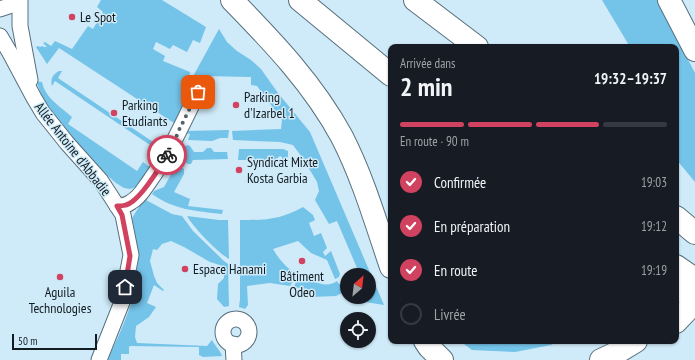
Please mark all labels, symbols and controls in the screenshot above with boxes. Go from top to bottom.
place label: Le Spot [80,8,116,26]
marker: Le Spot [67,12,77,22]
text: Arrivée dans [400,55,455,72]
text: 19:32–19:37 [594,69,667,88]
text: 2 min [400,70,453,103]
pin [181,75,215,109]
icon: bag [187,81,209,103]
place label: Parking d'Izarbel 1 [244,88,295,122]
place label: Parking Etudiants [122,96,168,130]
street label: Allée Antoine d'Abbadie [31,98,115,200]
marker: Parking d'Izarbel 1 [231,100,241,110]
marker: Parking Etudiants [109,108,119,118]
text: En route · 90 m [400,133,469,150]
courier [147,135,187,175]
icon: bike [156,144,178,166]
place label: Syndicat Mixte Kosta Garbia [247,153,318,187]
marker: Syndicat Mixte Kosta Garbia [234,165,244,175]
icon: check [400,171,422,193]
text: Confirmée [434,173,486,192]
text: 19:03 [641,174,667,191]
icon: check [400,215,422,237]
text: En préparation [434,217,510,236]
text: 19:12 [641,218,667,235]
marker: Bâtiment Odeo [297,256,307,266]
icon: check [400,259,422,281]
place label: Espace Hanami [193,260,266,278]
text: En route [434,261,478,280]
text: 19:19 [641,262,667,279]
marker: Espace Hanami [180,264,190,274]
place label: Bâtiment Odeo [280,267,324,301]
north arrow [340,268,376,304]
map controls [340,268,376,348]
pin [108,270,142,304]
marker: Aguila Technologies [55,272,65,282]
icon: home [114,276,136,298]
place label: Aguila Technologies [29,283,92,317]
text: Livrée [434,305,466,324]
button: locate [340,312,376,348]
scale bar [12,332,97,351]
text: 50 m [18,334,37,348]

